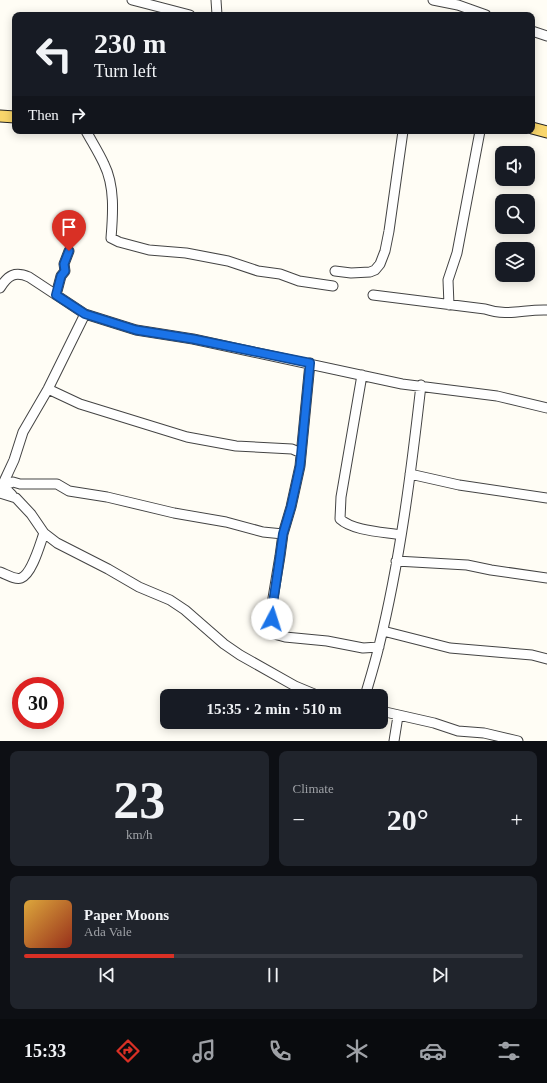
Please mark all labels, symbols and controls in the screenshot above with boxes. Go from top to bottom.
icon: left [28,28,80,80]
text: 230 m [94,28,166,59]
text: Turn left [94,61,157,81]
icon: right [67,104,89,126]
text: Then [28,107,59,123]
map controls [495,146,535,282]
button: sound [495,146,535,186]
button: search [495,194,535,234]
pin [52,210,86,251]
icon: arrive [58,216,80,238]
button: layers [495,242,535,282]
position arrow [251,598,293,640]
speed limit sign: 30 [12,677,64,729]
text: 15:35 · 2 min · 510 m [207,701,342,717]
text: 23 [113,772,165,829]
text: Climate [293,781,334,796]
text: 20° [387,803,429,836]
text: − [293,807,305,832]
text: + [511,807,523,832]
text: km/h [126,827,153,842]
text: Paper Moons [84,907,169,923]
text: Ada Vale [84,924,132,939]
icon: previous [96,964,118,986]
icon: pause [262,964,284,986]
icon: next [429,964,451,986]
icon: directions [114,1037,142,1065]
icon: music [190,1037,218,1065]
icon: phone [266,1037,294,1065]
icon: climate [343,1037,371,1065]
icon: car [419,1037,447,1065]
icon: filters [495,1037,523,1065]
text: 15:33 [24,1041,66,1061]

